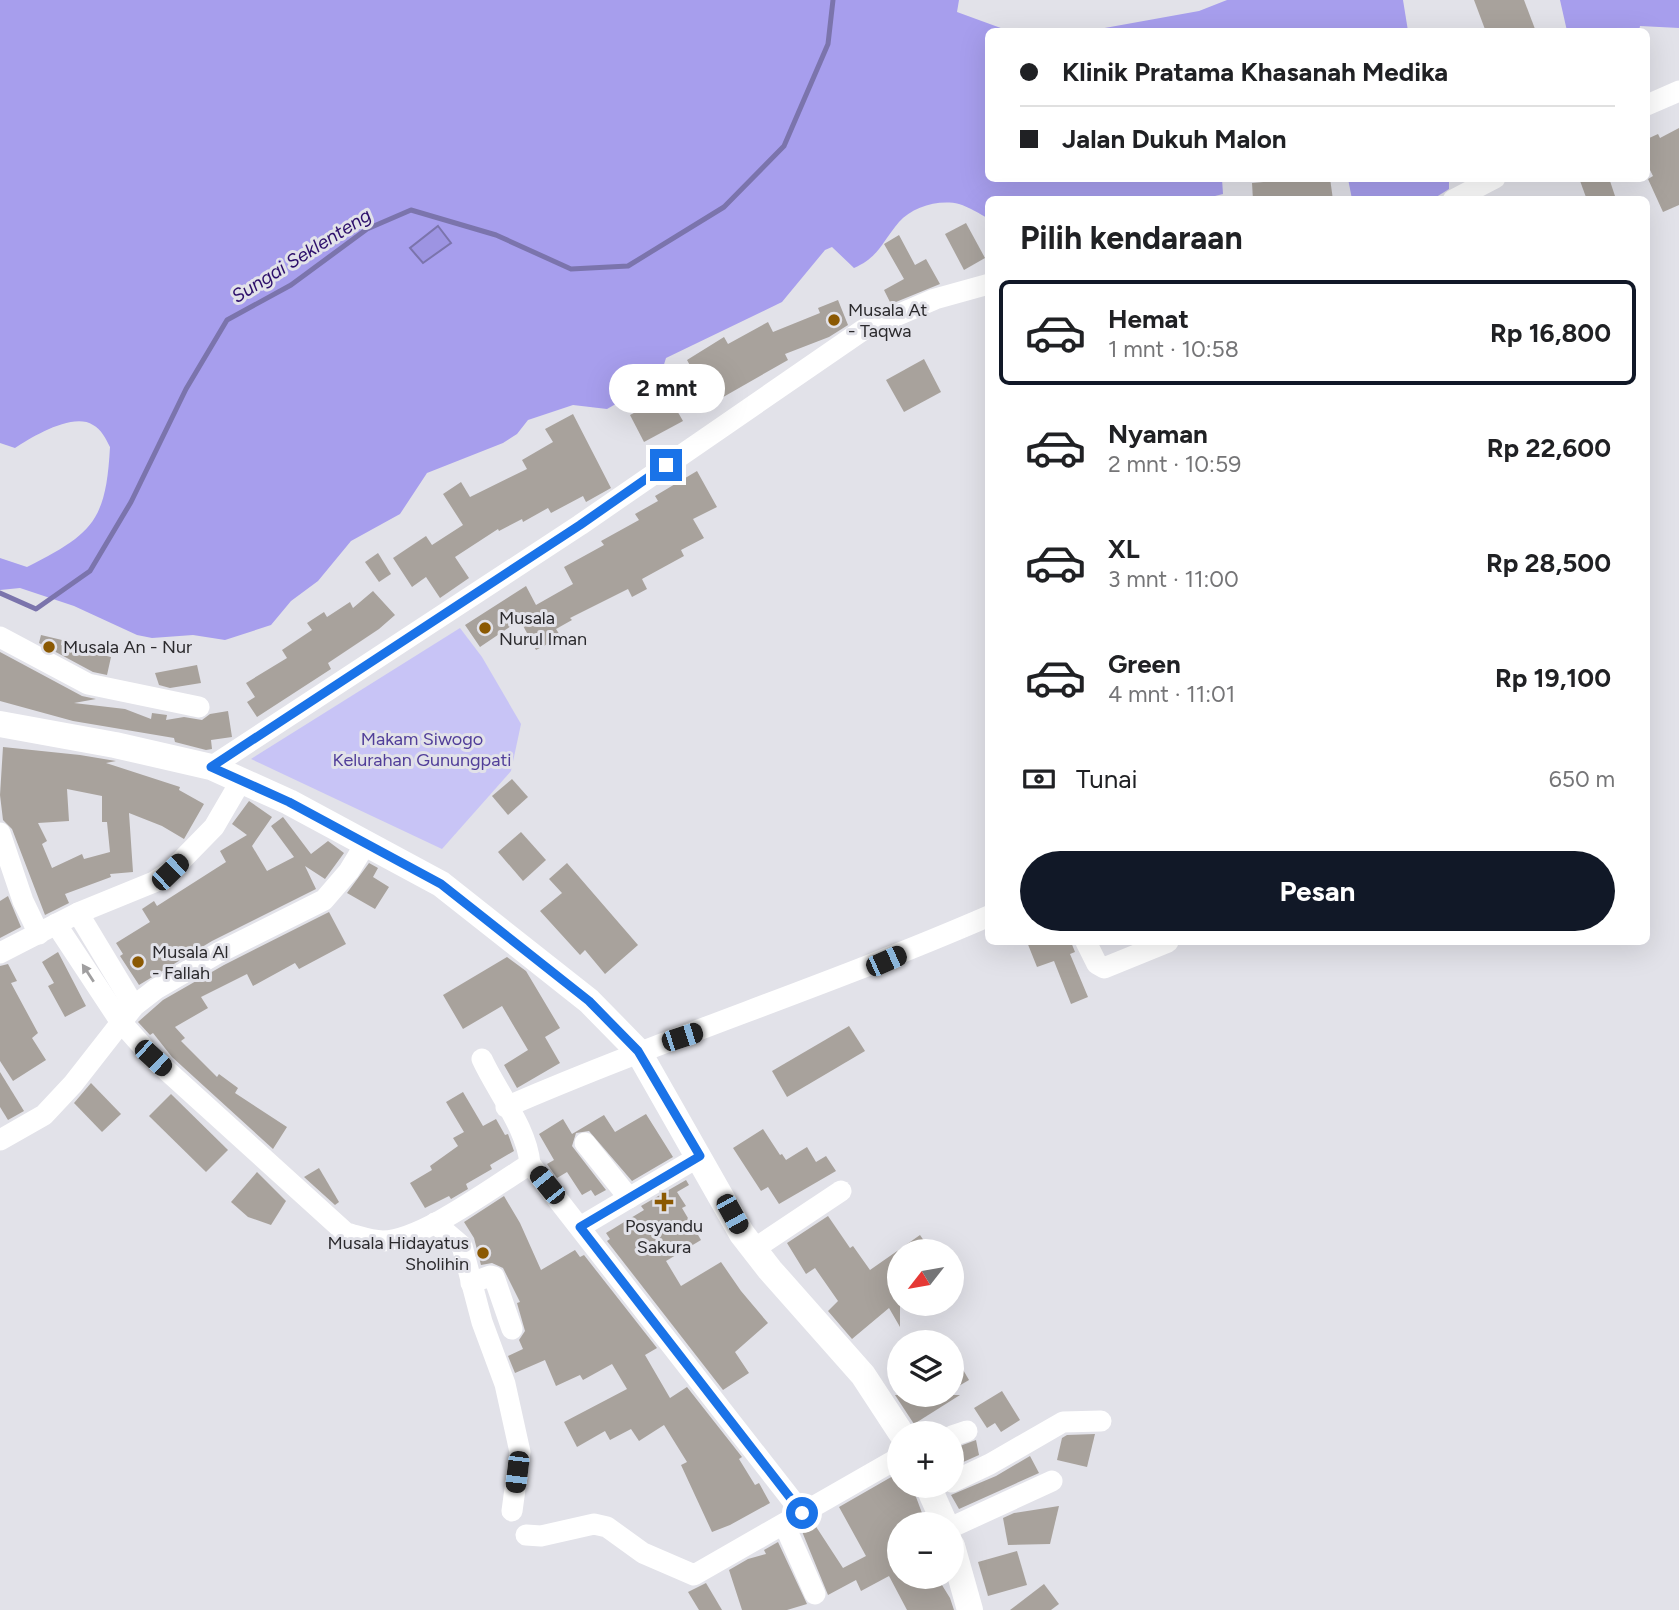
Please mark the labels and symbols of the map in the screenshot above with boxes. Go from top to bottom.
water label: Sungai Seklenteng [227,203,375,308]
place label: Musala At - Taqwa [848,299,928,342]
marker: Musala At - Taqwa [826,312,842,328]
callout: 2 mnt [608,364,724,412]
route end [650,449,682,481]
place label: Musala Nurul Iman [499,607,587,650]
marker: Musala Nurul Iman [477,620,493,636]
place label: Musala An - Nur [63,636,192,658]
marker: Musala An - Nur [41,639,57,655]
park label: Makam Siwogo Kelurahan Gunungpati [333,728,511,771]
car [148,850,193,894]
place label: Musala Al - Fallah [152,941,229,984]
car [863,943,910,979]
marker: Musala Al - Fallah [130,954,146,970]
one-way arrow [81,963,94,982]
car [659,1021,706,1053]
car [131,1036,176,1080]
car [526,1162,569,1208]
car [713,1191,752,1237]
marker: Posyandu Sakura [654,1192,674,1212]
place label: Posyandu Sakura [625,1215,703,1258]
place label: Musala Hidayatus Sholihin [328,1232,469,1275]
north arrow [887,1239,964,1316]
marker: Musala Hidayatus Sholihin [475,1245,491,1261]
car [505,1450,530,1494]
route start [786,1497,818,1529]

